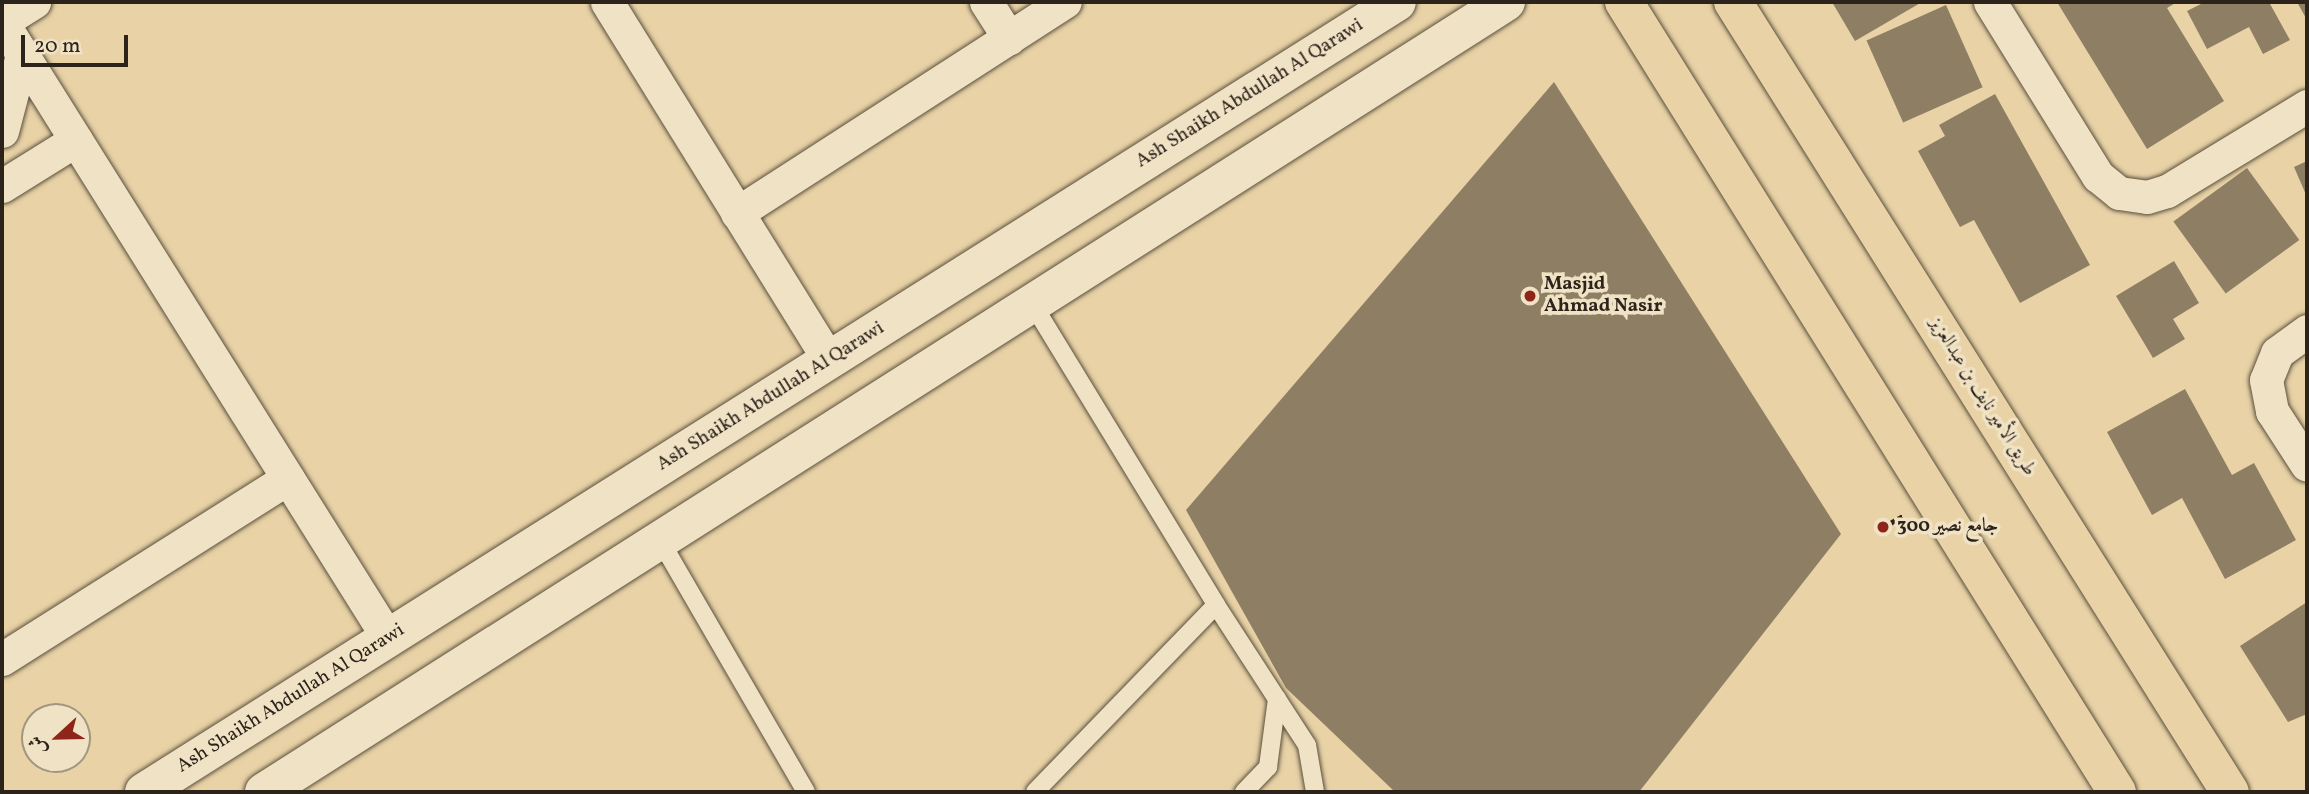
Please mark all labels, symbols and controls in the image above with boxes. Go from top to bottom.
street label: Ash Shaikh Abdullah Al Qarawi [1132,14,1368,174]
scale bar [24,21,131,65]
text: 20 m [34,32,80,61]
place label: Masjid Ahmad Nasir [1544,274,1662,318]
marker: Masjid Ahmad Nasir [1522,288,1538,304]
street label: طريق الأمير نايف بن عبدالعزيز [1924,313,2040,481]
street label: Ash Shaikh Abdullah Al Qarawi [653,317,889,477]
place label: جامع نصير 300 [1897,516,1998,538]
marker: جامع نصير 300 [1875,519,1891,535]
street label: Ash Shaikh Abdullah Al Qarawi [173,619,409,779]
north arrow [21,703,91,773]
text: ش [23,732,54,759]

